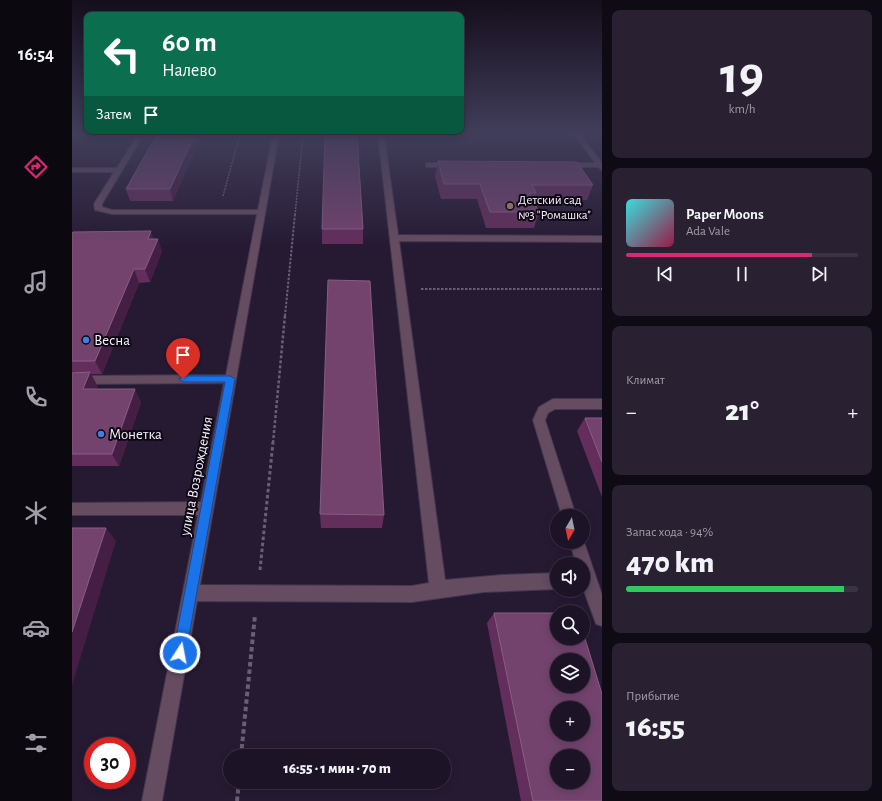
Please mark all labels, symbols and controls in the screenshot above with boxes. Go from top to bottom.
icon: left [96,28,148,80]
text: 60 m [162,29,217,57]
text: 16:54 [18,46,54,64]
text: 19 [720,50,764,102]
text: Налево [162,62,216,80]
text: km/h [729,103,755,116]
icon: arrive [140,104,162,126]
text: Затем [96,107,132,122]
icon: directions [22,153,50,181]
place label: Детский сад №3 "Ромашка" [518,194,591,222]
marker: Детский сад №3 "Ромашка" [505,201,515,211]
text: Paper Moons [686,207,764,222]
text: Ada Vale [686,225,730,238]
icon: previous [654,263,676,285]
icon: pause [731,263,753,285]
icon: next [808,263,830,285]
icon: music [22,268,50,296]
place label: Весна [94,333,130,348]
marker: Весна [81,335,91,345]
pin [166,338,200,379]
icon: arrive [172,344,194,366]
text: Климат [626,374,665,387]
icon: phone [22,383,50,411]
text: 21° [725,396,759,426]
text: − [626,401,637,423]
text: + [847,401,858,423]
street label: улица Возрождения [177,415,215,538]
place label: Монетка [109,427,162,442]
marker: Монетка [96,429,106,439]
icon: climate [22,499,50,527]
north arrow [550,509,590,549]
map controls [550,509,590,789]
text: Запас хода · 94% [626,526,713,539]
text: 470 km [626,548,714,578]
button: sound [550,557,590,597]
button: search [550,605,590,645]
icon: car [22,614,50,642]
position arrow [159,632,201,674]
button: layers [550,653,590,693]
text: Прибытие [626,690,680,703]
button: + [550,701,590,741]
text: 16:55 [626,712,685,742]
icon: filters [22,729,50,757]
speed limit sign: 30 [84,737,136,789]
button: − [550,749,590,789]
text: 16:55 · 1 мин · 70 m [283,761,391,776]

